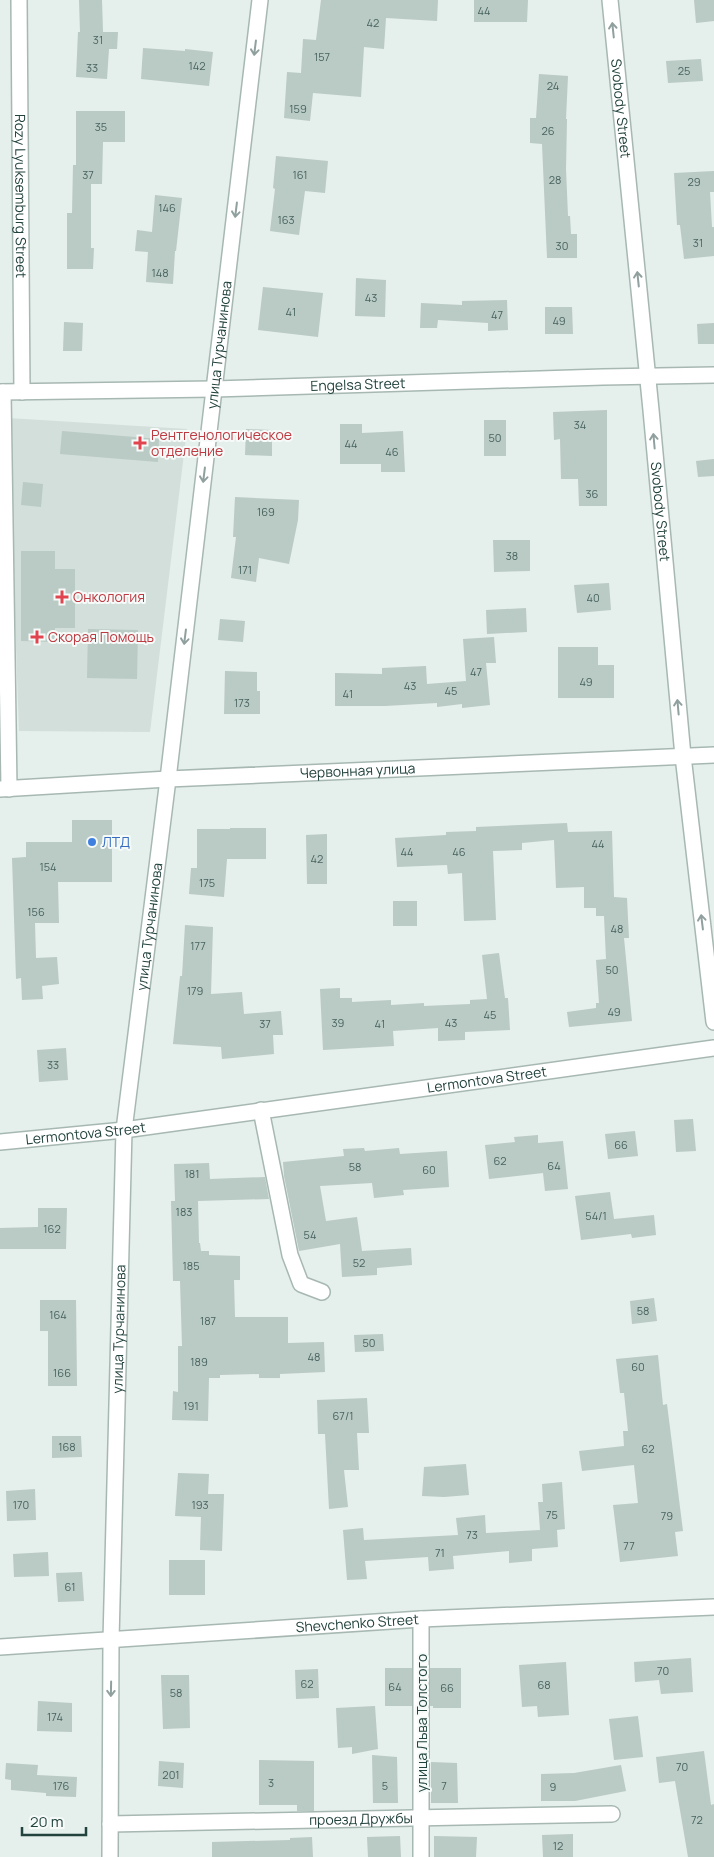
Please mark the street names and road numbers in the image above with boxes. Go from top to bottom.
street label: Svobody Street [607,58,636,159]
street label: Rozy Lyuksemburg Street [11,114,31,279]
street label: улица Турчанинова [202,280,236,410]
street label: Engelsa Street [310,373,406,395]
street label: Svobody Street [647,461,675,563]
street label: Червонная улица [299,758,416,782]
street label: улица Турчанинова [132,862,166,992]
street label: Lermontova Street [426,1061,548,1097]
street label: Lermontova Street [25,1117,147,1148]
street label: улица Турчанинова [107,1264,130,1394]
street label: Shevchenko Street [295,1609,420,1636]
street label: улица Льва Толстого [412,1654,431,1792]
street label: проезд Дружбы [309,1808,413,1829]

